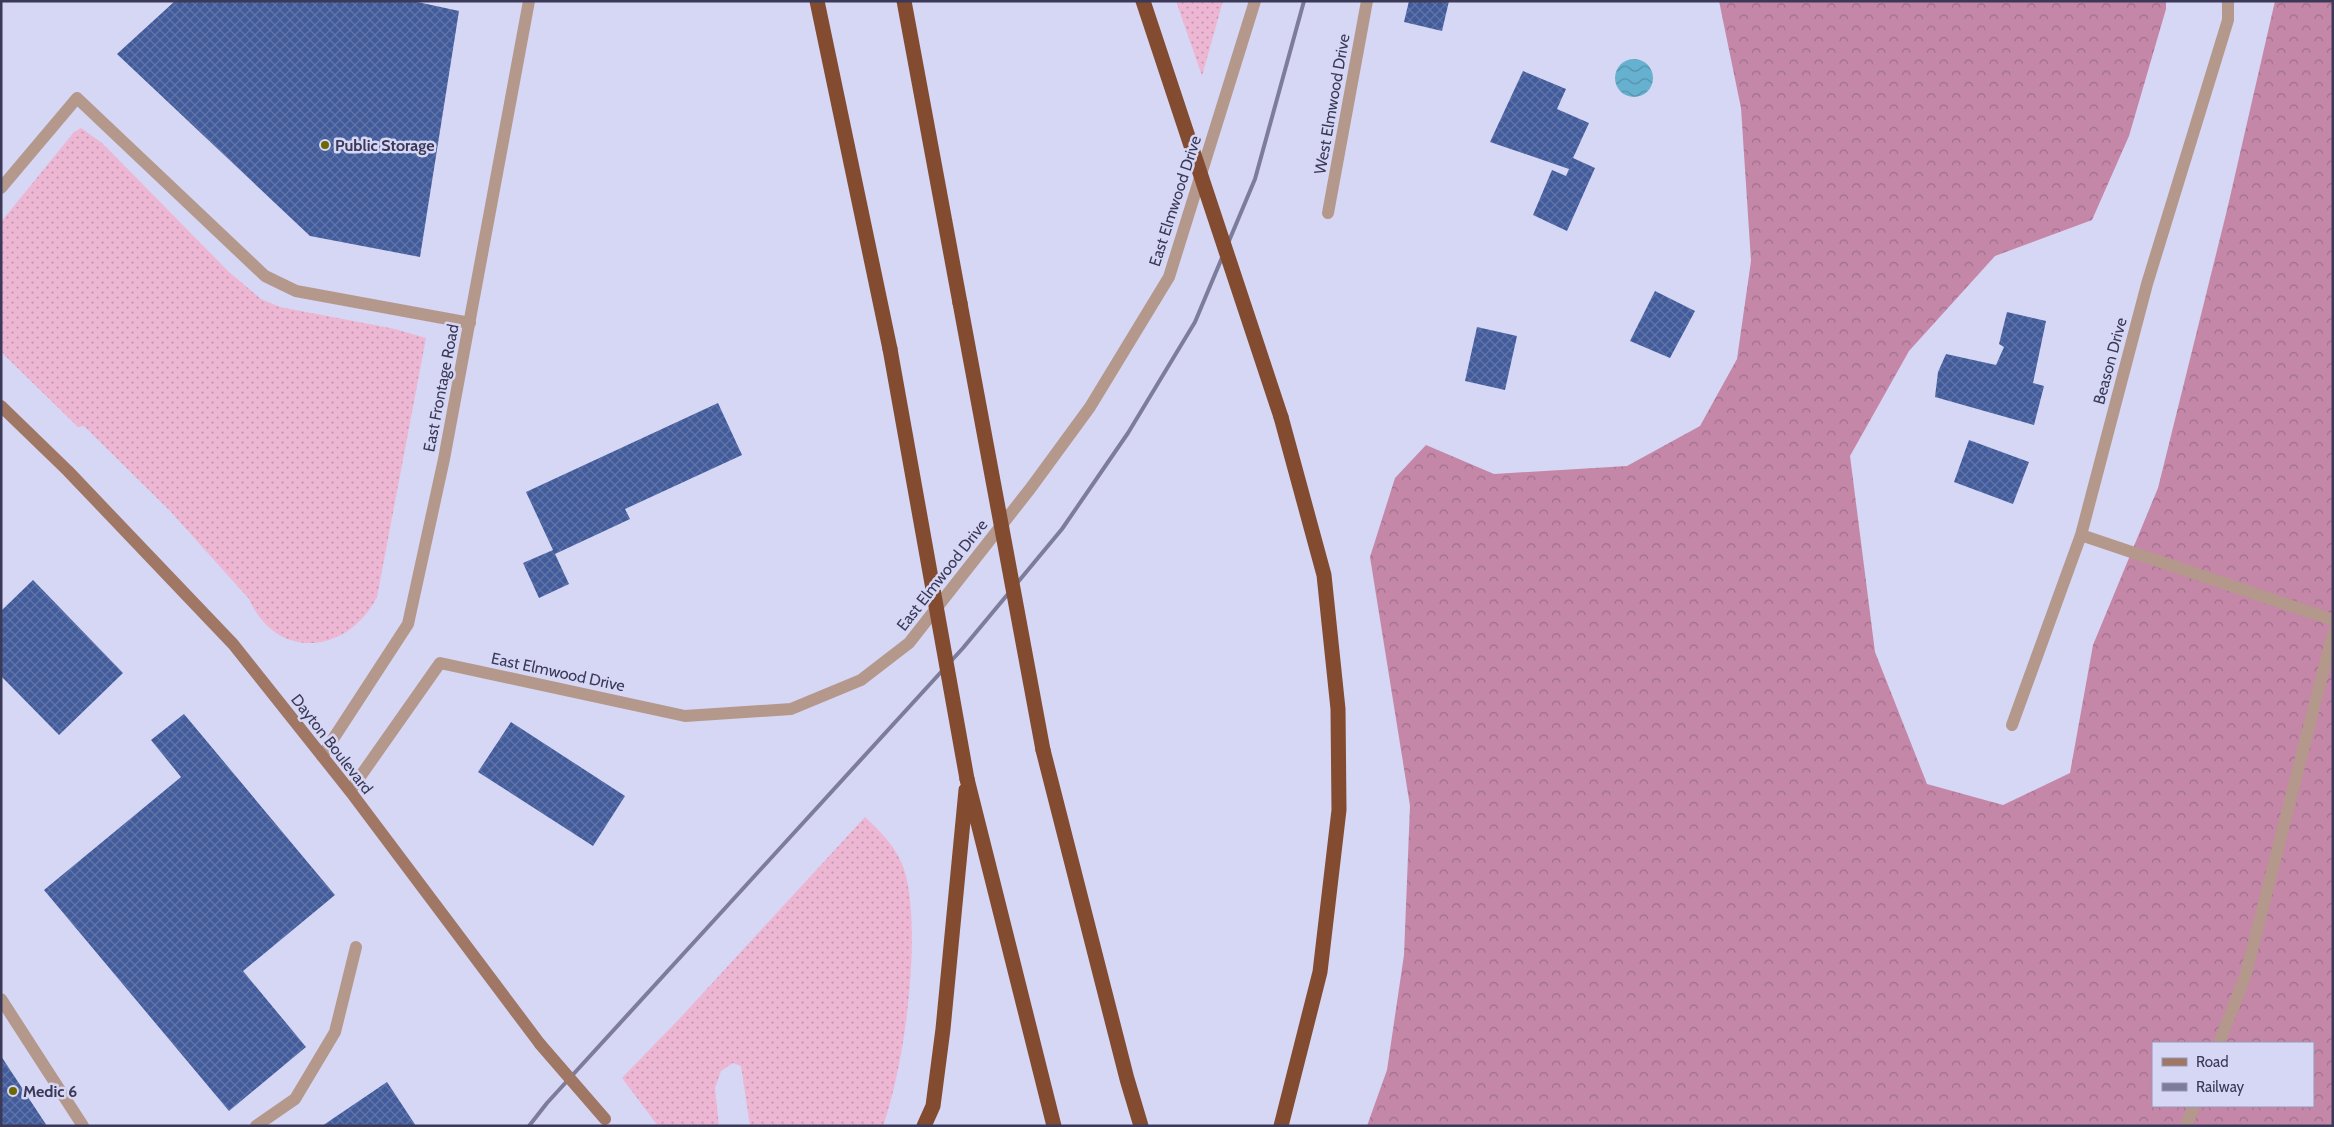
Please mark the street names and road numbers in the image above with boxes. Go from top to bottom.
street label: West Elmwood Drive [1310,32,1354,176]
street label: East Elmwood Drive [1145,133,1205,269]
street label: Beason Drive [2089,315,2131,407]
street label: East Frontage Road [419,322,463,454]
street label: East Elmwood Drive [893,515,991,635]
street label: East Elmwood Drive [489,649,627,695]
street label: Dayton Boulevard [287,690,377,798]

